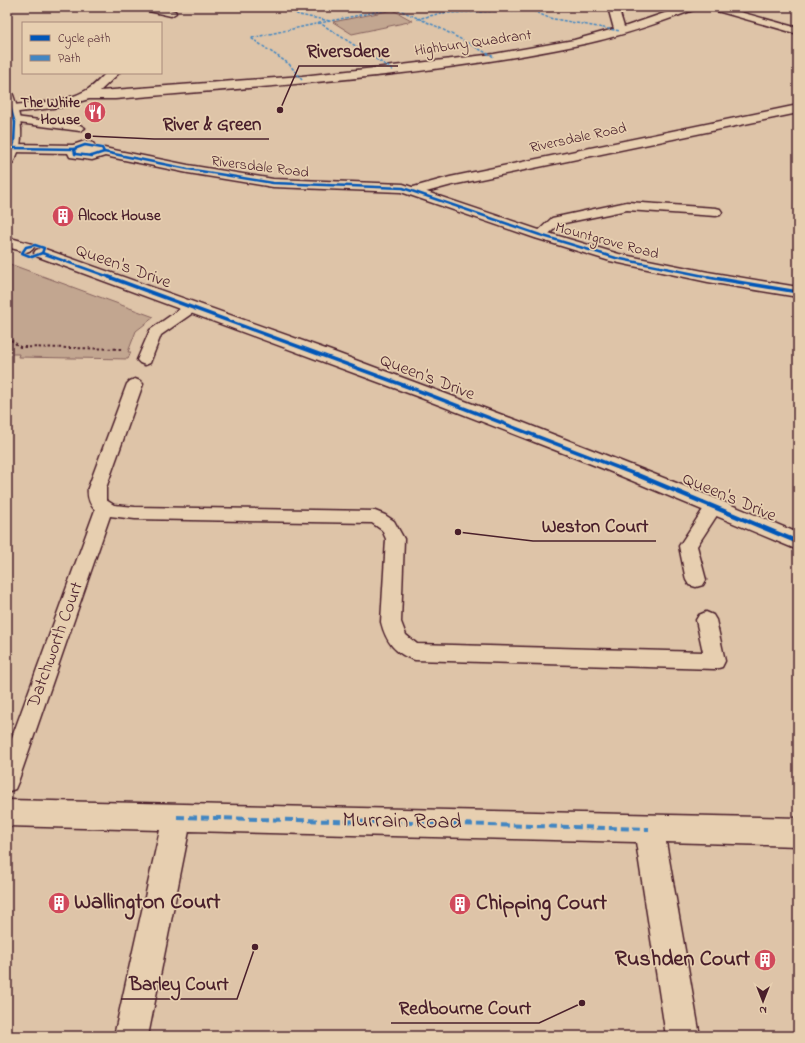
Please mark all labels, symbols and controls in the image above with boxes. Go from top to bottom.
legend [22,22,162,74]
street label: Highbury Quadrant [413,24,533,63]
text: Cycle path [58,30,110,49]
callout: Riversdene [299,35,398,66]
text: Riversdene [307,39,390,66]
text: Path [58,50,81,68]
place label: The White House [21,92,81,131]
restaurant icon: The White House [82,99,108,125]
callout: River & Green [154,108,269,139]
text: River & Green [163,112,261,139]
street label: Riversdale Road [528,117,629,159]
street label: Riversdale Road [210,150,311,184]
building icon: Alcock House [50,203,76,229]
place label: Alcock House [78,205,162,227]
street label: Mountgrove Road [552,217,662,267]
street label: Queen's Drive [72,238,175,297]
street label: Queen's Drive [376,348,479,408]
street label: Queen's Drive [678,467,781,530]
callout: Weston Court [533,510,656,541]
text: Weston Court [542,514,649,541]
street label: Datchworth Court [21,578,91,713]
street label: Murrain Road [342,805,462,839]
place label: Wallington Court [74,887,221,920]
place label: Chipping Court [476,888,607,921]
building icon: Wallington Court [46,890,72,916]
building icon: Chipping Court [447,891,473,917]
place label: Rushden Court [615,944,751,976]
building icon: Rushden Court [752,947,778,973]
callout: Barley Court [121,968,237,999]
text: Barley Court [128,972,229,1001]
north arrow [743,981,783,1021]
callout: Redbourne Court [391,992,539,1023]
text: Redbourne Court [399,996,532,1023]
text: N [759,1002,767,1018]

